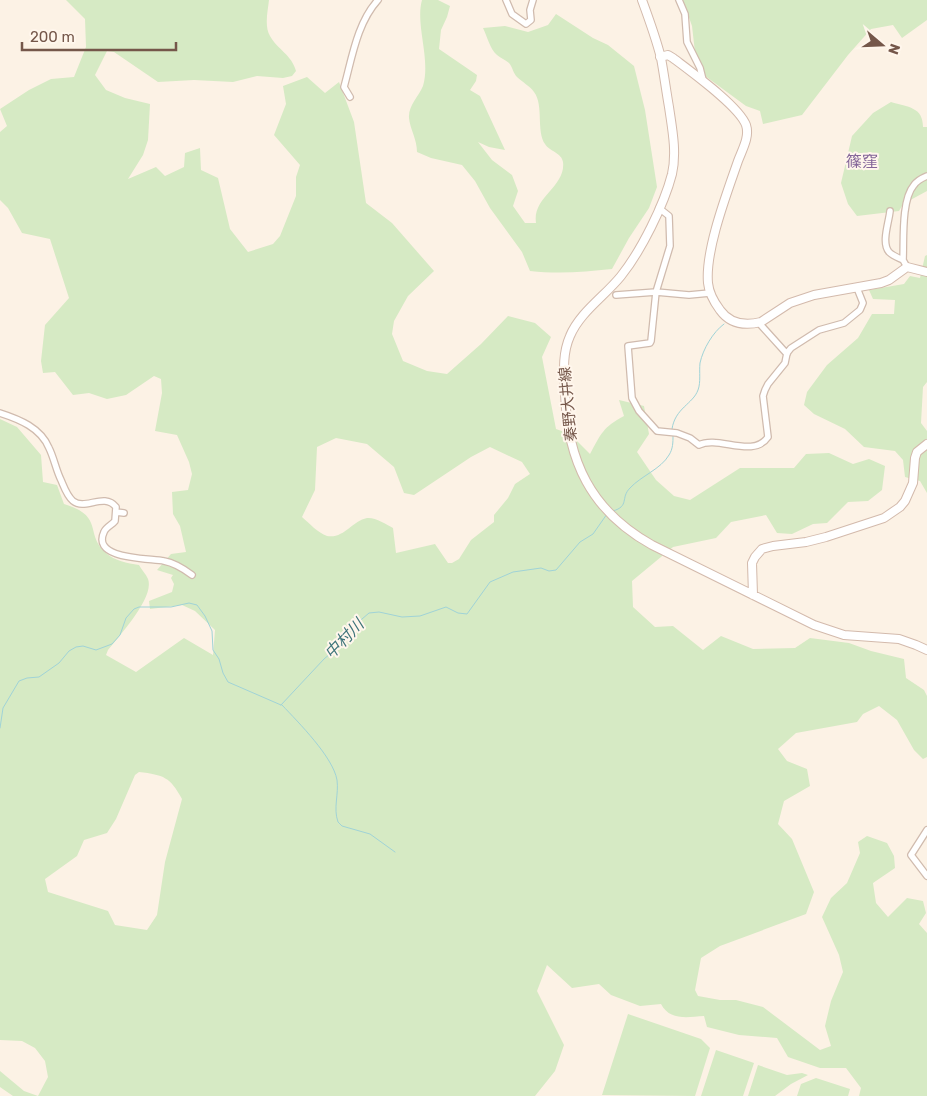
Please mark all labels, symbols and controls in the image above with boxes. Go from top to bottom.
scale bar [22,20,176,52]
north arrow [857,20,907,70]
text: 200 m [30,28,75,46]
text: N [884,42,903,57]
district label: 篠窪 [846,152,878,171]
street label: 秦野大井線 [556,366,580,442]
water label: 中村川 [320,614,369,663]

